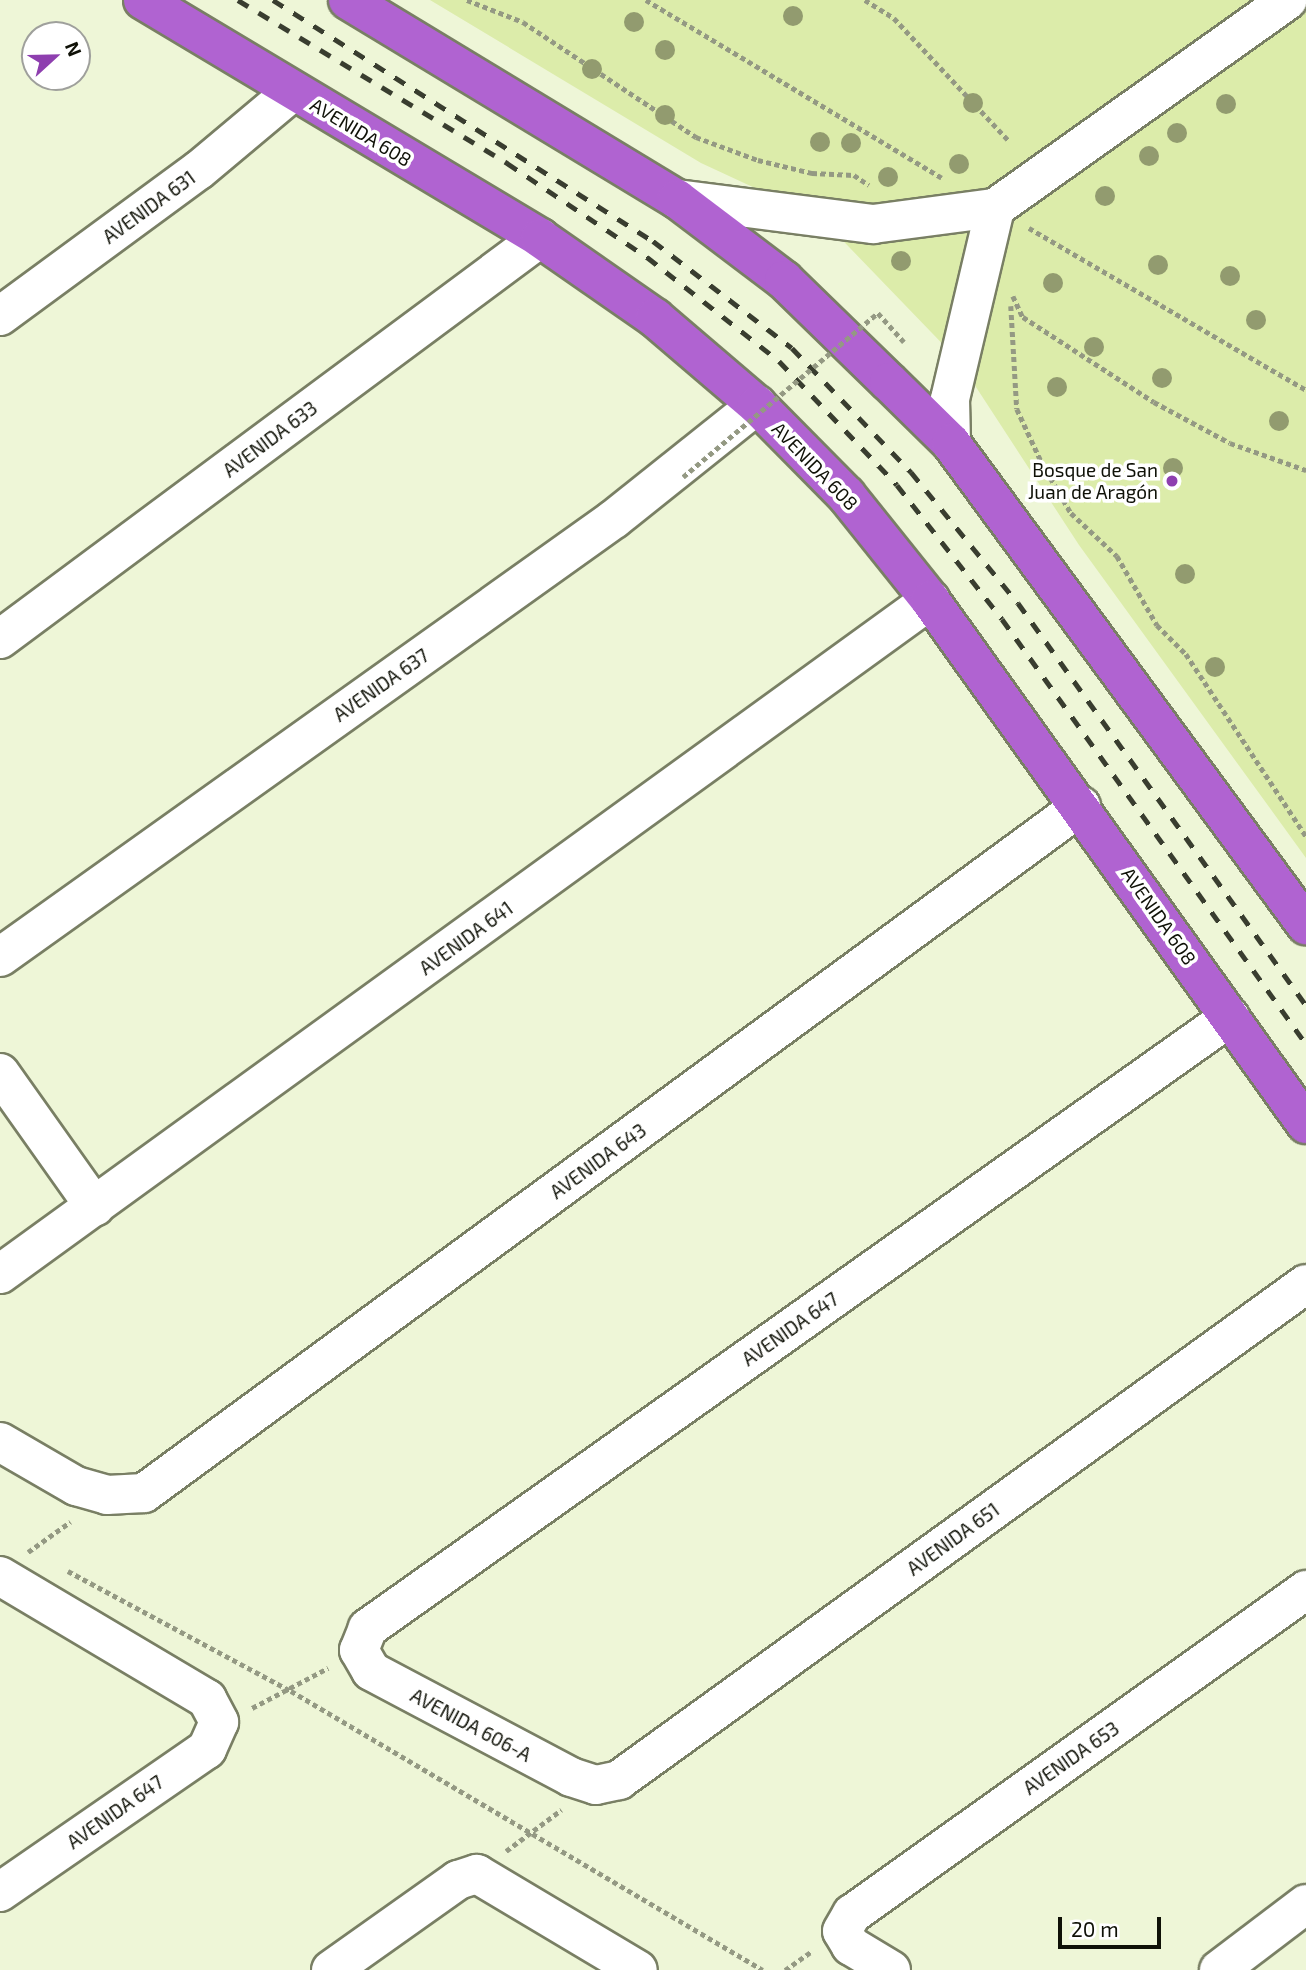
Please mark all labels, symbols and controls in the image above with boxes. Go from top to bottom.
north arrow [21,21,91,91]
text: N [61,38,87,59]
street label: AVENIDA 608 [306,93,416,171]
street label: AVENIDA 631 [98,166,200,248]
street label: AVENIDA 633 [218,396,322,482]
street label: AVENIDA 608 [767,417,863,515]
place label: Bosque de San Juan de Aragón [1027,459,1158,503]
marker: Bosque de San Juan de Aragón [1164,473,1180,489]
street label: AVENIDA 637 [329,644,433,726]
street label: AVENIDA 608 [1117,863,1201,969]
street label: AVENIDA 641 [415,896,517,980]
street label: AVENIDA 643 [545,1118,651,1204]
street label: AVENIDA 647 [737,1287,843,1371]
street label: AVENIDA 651 [902,1498,1004,1580]
street label: AVENIDA 606-A [407,1684,535,1766]
street label: AVENIDA 653 [1019,1717,1123,1799]
street label: AVENIDA 647 [62,1770,168,1854]
scale bar [1061,1904,1164,1948]
text: 20 m [1071,1916,1119,1941]

